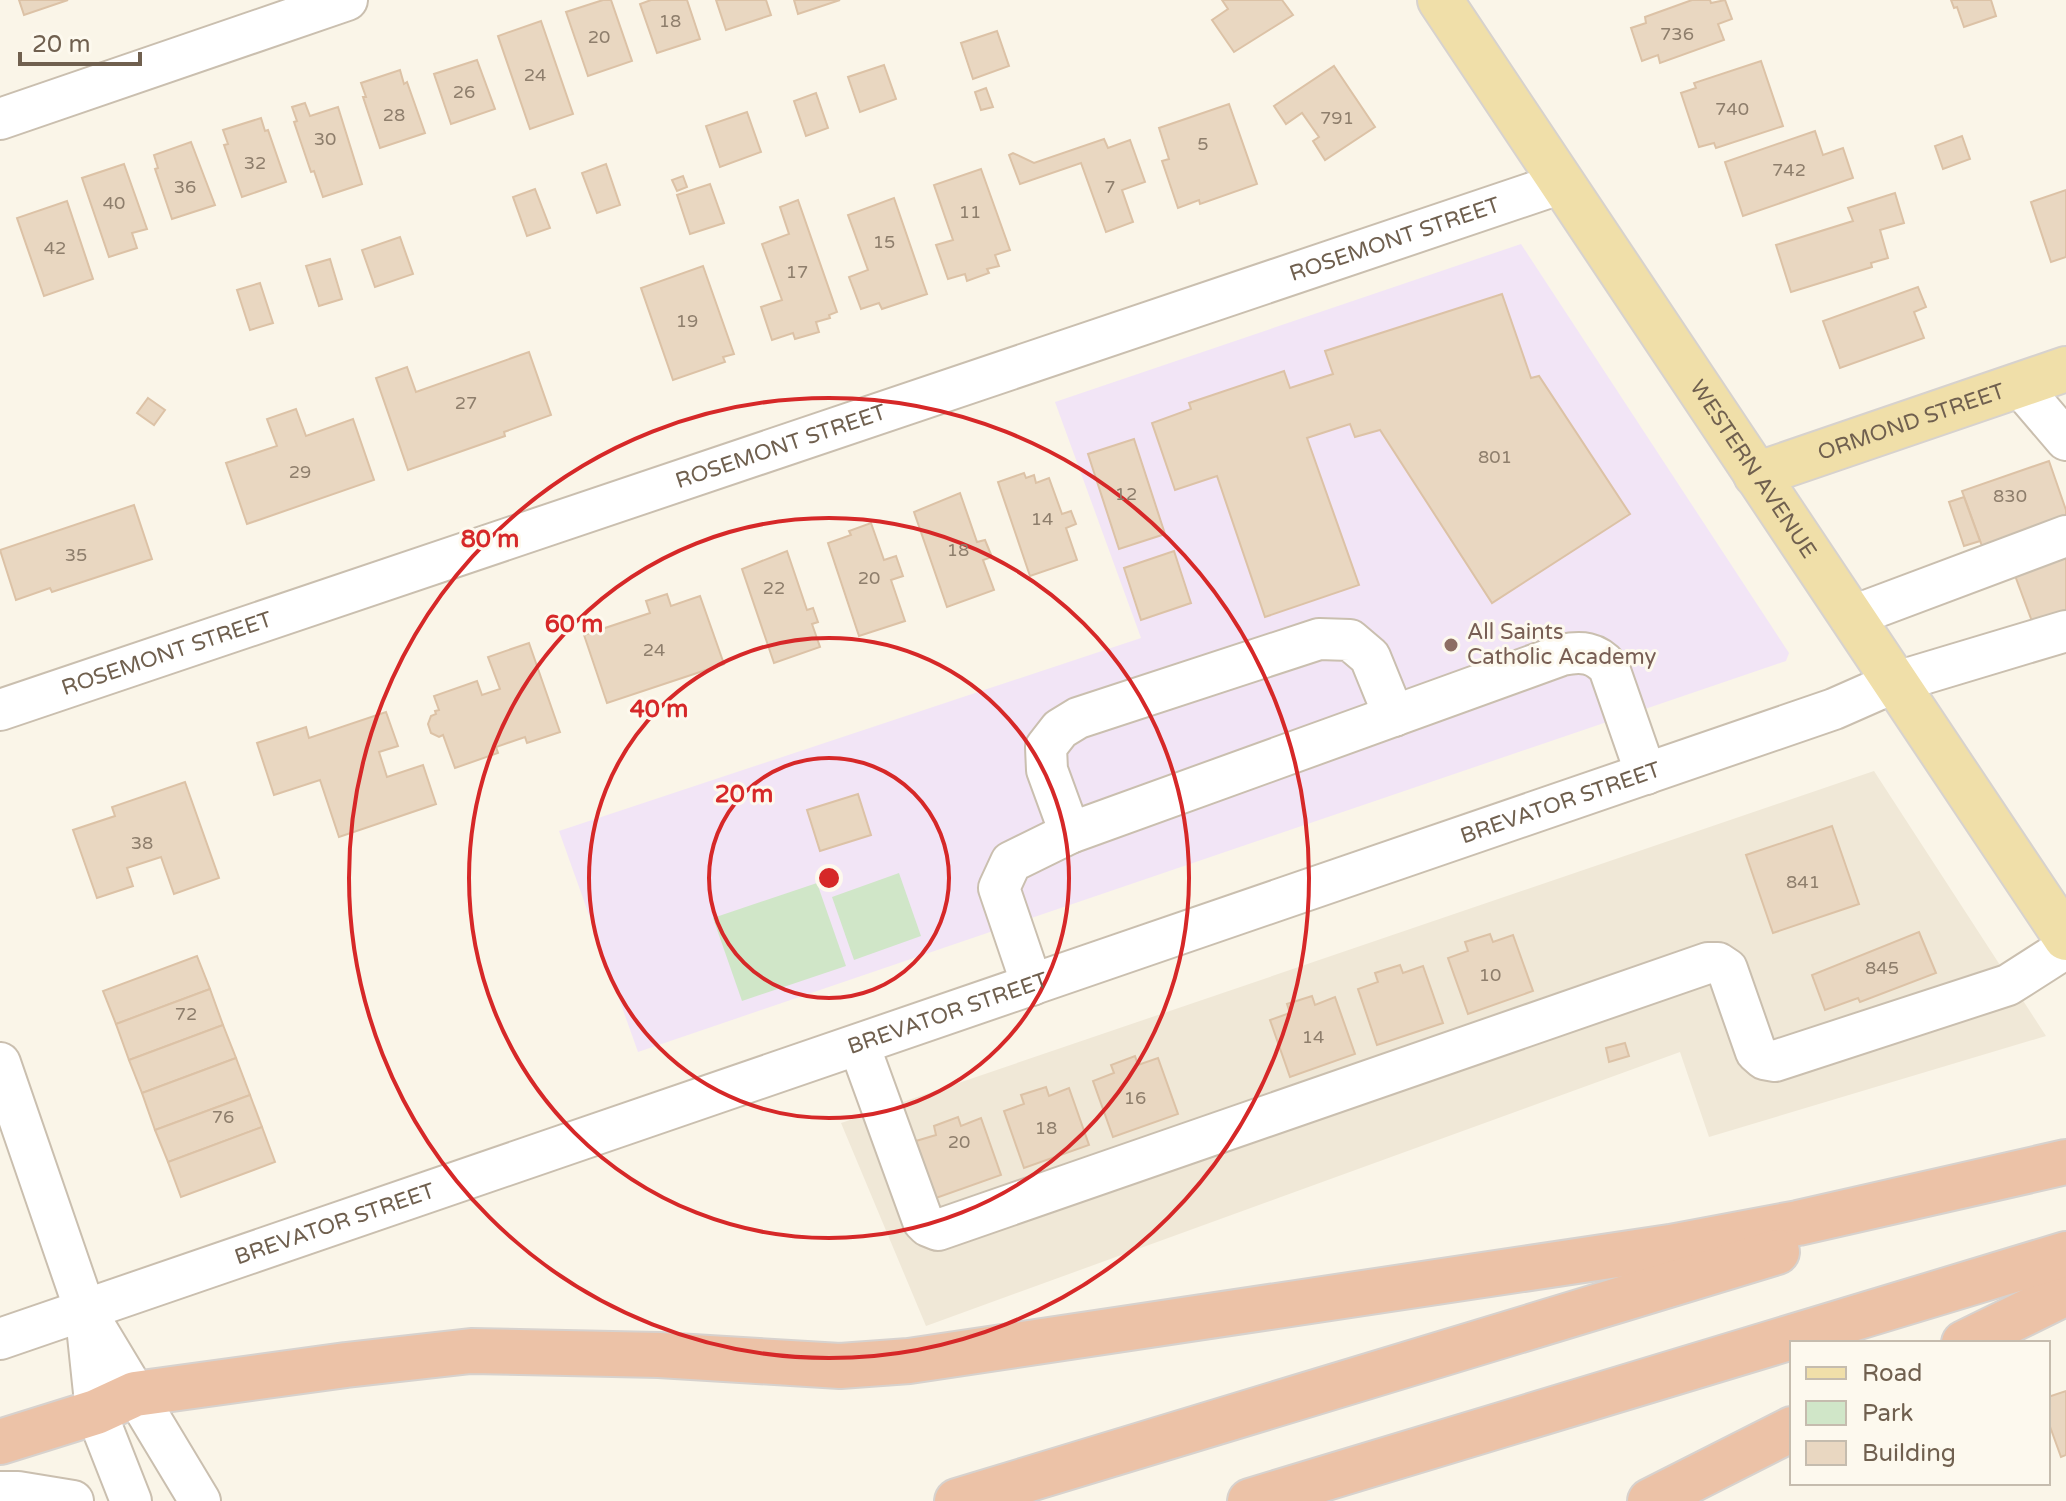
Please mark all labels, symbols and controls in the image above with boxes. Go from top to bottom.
house number: 18 [659,10,681,32]
scale bar [20,16,140,66]
house number: 736 [1660,23,1694,45]
house number: 20 [588,26,610,48]
text: 20 m [32,30,90,59]
house number: 24 [524,64,546,86]
house number: 26 [453,81,475,103]
house number: 740 [1715,98,1749,120]
house number: 28 [383,104,405,126]
house number: 791 [1320,107,1354,129]
house number: 30 [314,128,336,150]
house number: 5 [1197,133,1209,155]
house number: 32 [244,152,266,174]
house number: 742 [1772,159,1806,181]
house number: 36 [174,176,196,198]
house number: 7 [1104,176,1116,198]
house number: 40 [103,192,125,214]
street label: ROSEMONT STREET [1286,192,1504,287]
house number: 11 [959,201,981,223]
house number: 15 [873,231,895,253]
house number: 42 [44,237,66,259]
house number: 17 [786,261,808,283]
house number: 19 [676,310,698,332]
street label: WESTERN AVENUE [1684,375,1822,563]
street label: ORMOND STREET [1814,378,2009,466]
house number: 27 [455,392,477,414]
street label: ROSEMONT STREET [672,399,890,494]
house number: 801 [1478,446,1512,468]
house number: 29 [289,461,311,483]
house number: 12 [1115,483,1137,505]
house number: 830 [1993,485,2027,507]
house number: 14 [1031,508,1053,530]
text: 80 m [461,525,519,554]
house number: 18 [947,539,969,561]
house number: 35 [65,544,87,566]
house number: 20 [858,567,880,589]
house number: 22 [763,577,785,599]
street label: ROSEMONT STREET [58,606,276,701]
text: 60 m [545,610,603,639]
place label: All Saints Catholic Academy [1467,619,1657,670]
marker: All Saints Catholic Academy [1442,636,1460,654]
house number: 24 [643,639,665,661]
text: 40 m [630,695,688,724]
street label: BREVATOR STREET [1457,756,1665,849]
text: 20 m [715,780,773,809]
house number: 38 [131,832,153,854]
centre of rings [815,864,843,892]
house number: 841 [1786,871,1820,893]
house number: 845 [1865,957,1899,979]
house number: 10 [1479,964,1501,986]
street label: BREVATOR STREET [844,967,1052,1060]
house number: 72 [175,1003,197,1025]
house number: 14 [1302,1026,1324,1048]
house number: 16 [1124,1087,1146,1109]
house number: 76 [212,1106,234,1128]
house number: 18 [1035,1117,1057,1139]
house number: 20 [948,1131,970,1153]
street label: BREVATOR STREET [231,1177,439,1270]
legend [1790,1341,2050,1485]
text: Road [1862,1359,1922,1388]
text: Park [1862,1399,1913,1428]
text: Building [1862,1439,1956,1468]

